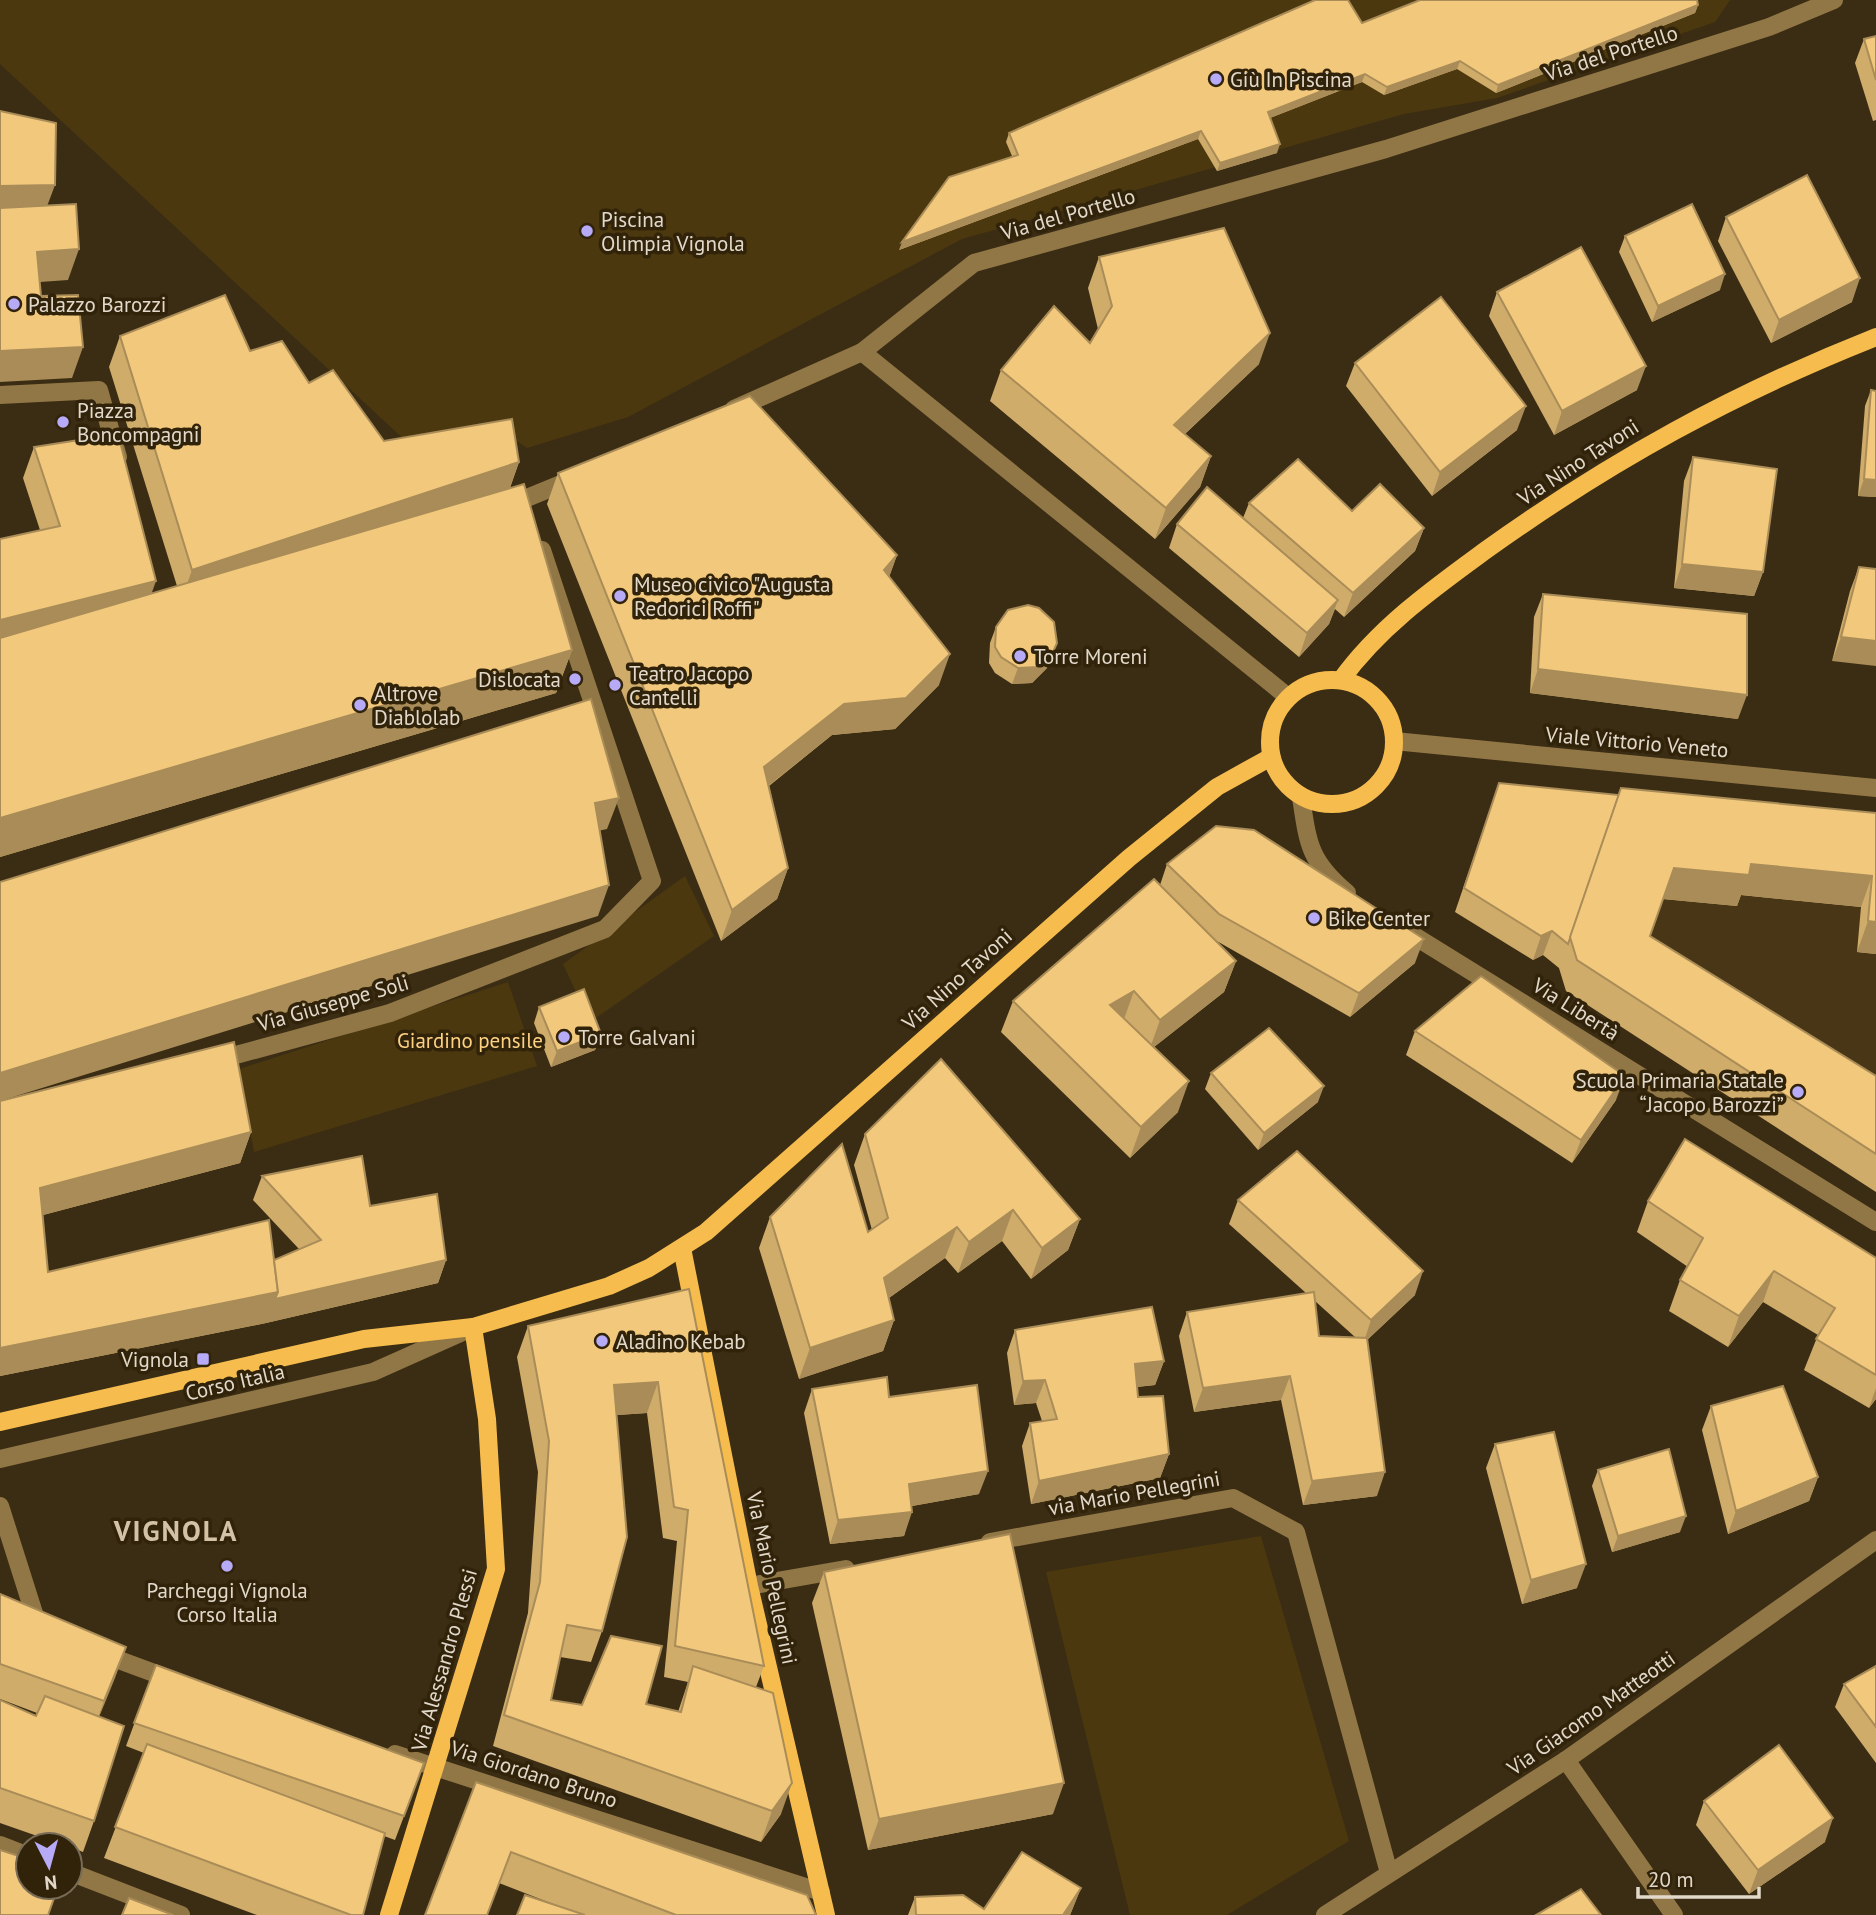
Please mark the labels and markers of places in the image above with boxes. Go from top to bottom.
place label: Giù In Piscina [1230,66,1352,93]
marker: Giù In Piscina [1208,71,1224,87]
place label: Piscina Olimpia Vignola [601,206,745,257]
marker: Piscina Olimpia Vignola [579,223,595,239]
place label: Palazzo Barozzi [28,291,166,318]
marker: Palazzo Barozzi [6,296,22,312]
place label: Piazza Boncompagni [77,397,199,448]
marker: Piazza Boncompagni [55,414,71,430]
place label: Museo civico "Augusta Redorici Roffi" [634,571,830,622]
marker: Museo civico "Augusta Redorici Roffi" [612,588,628,604]
place label: Torre Moreni [1034,643,1148,670]
marker: Torre Moreni [1012,648,1028,664]
place label: Teatro Jacopo Cantelli [629,660,750,711]
place label: Dislocata [478,666,561,693]
marker: Dislocata [567,671,583,687]
marker: Teatro Jacopo Cantelli [607,677,623,693]
place label: Altrove Diablolab [374,680,460,731]
marker: Altrove Diablolab [352,697,368,713]
place label: Bike Center [1328,905,1430,932]
marker: Bike Center [1306,910,1322,926]
place label: Torre Galvani [578,1024,696,1051]
marker: Torre Galvani [556,1029,572,1045]
place label: Scuola Primaria Statale “Jacopo Barozzi” [1576,1067,1784,1118]
marker: Scuola Primaria Statale “Jacopo Barozzi” [1790,1084,1806,1100]
place label: Aladino Kebab [616,1328,746,1355]
marker: Aladino Kebab [594,1333,610,1349]
place label: Vignola [120,1346,189,1373]
marker: Vignola [195,1351,211,1367]
marker: Parcheggi Vignola Corso Italia [219,1558,235,1574]
place label: Parcheggi Vignola Corso Italia [146,1577,308,1628]

